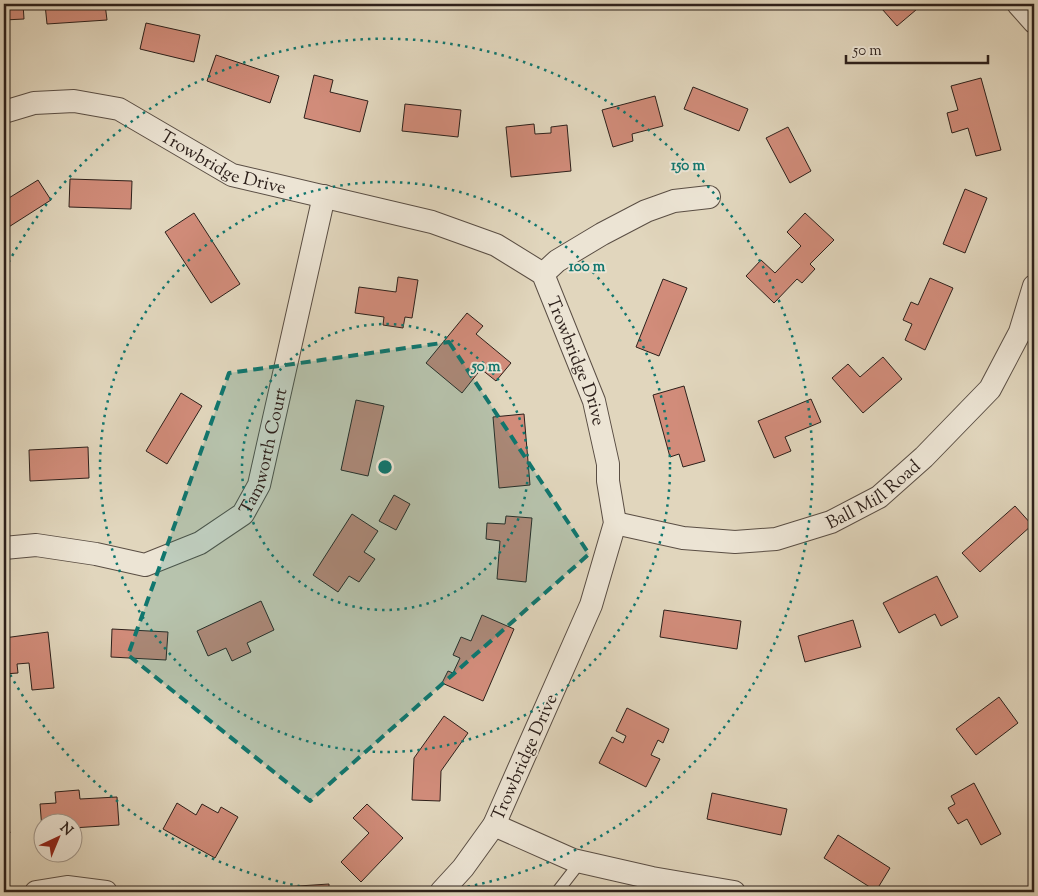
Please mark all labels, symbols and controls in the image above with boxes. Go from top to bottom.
scale bar [846,32,988,64]
text: 50 m [852,41,882,62]
street label: Trowbridge Drive [154,125,288,202]
text: 150 m [671,156,705,177]
text: 100 m [569,257,606,278]
street label: Trowbridge Drive [538,293,610,428]
text: 50 m [471,357,501,378]
street label: Tamworth Court [234,386,295,520]
street label: Ball Mill Road [822,455,927,537]
centre of rings [376,458,394,476]
street label: Trowbridge Drive [486,690,565,825]
north arrow [32,814,82,864]
text: N [55,819,77,841]

